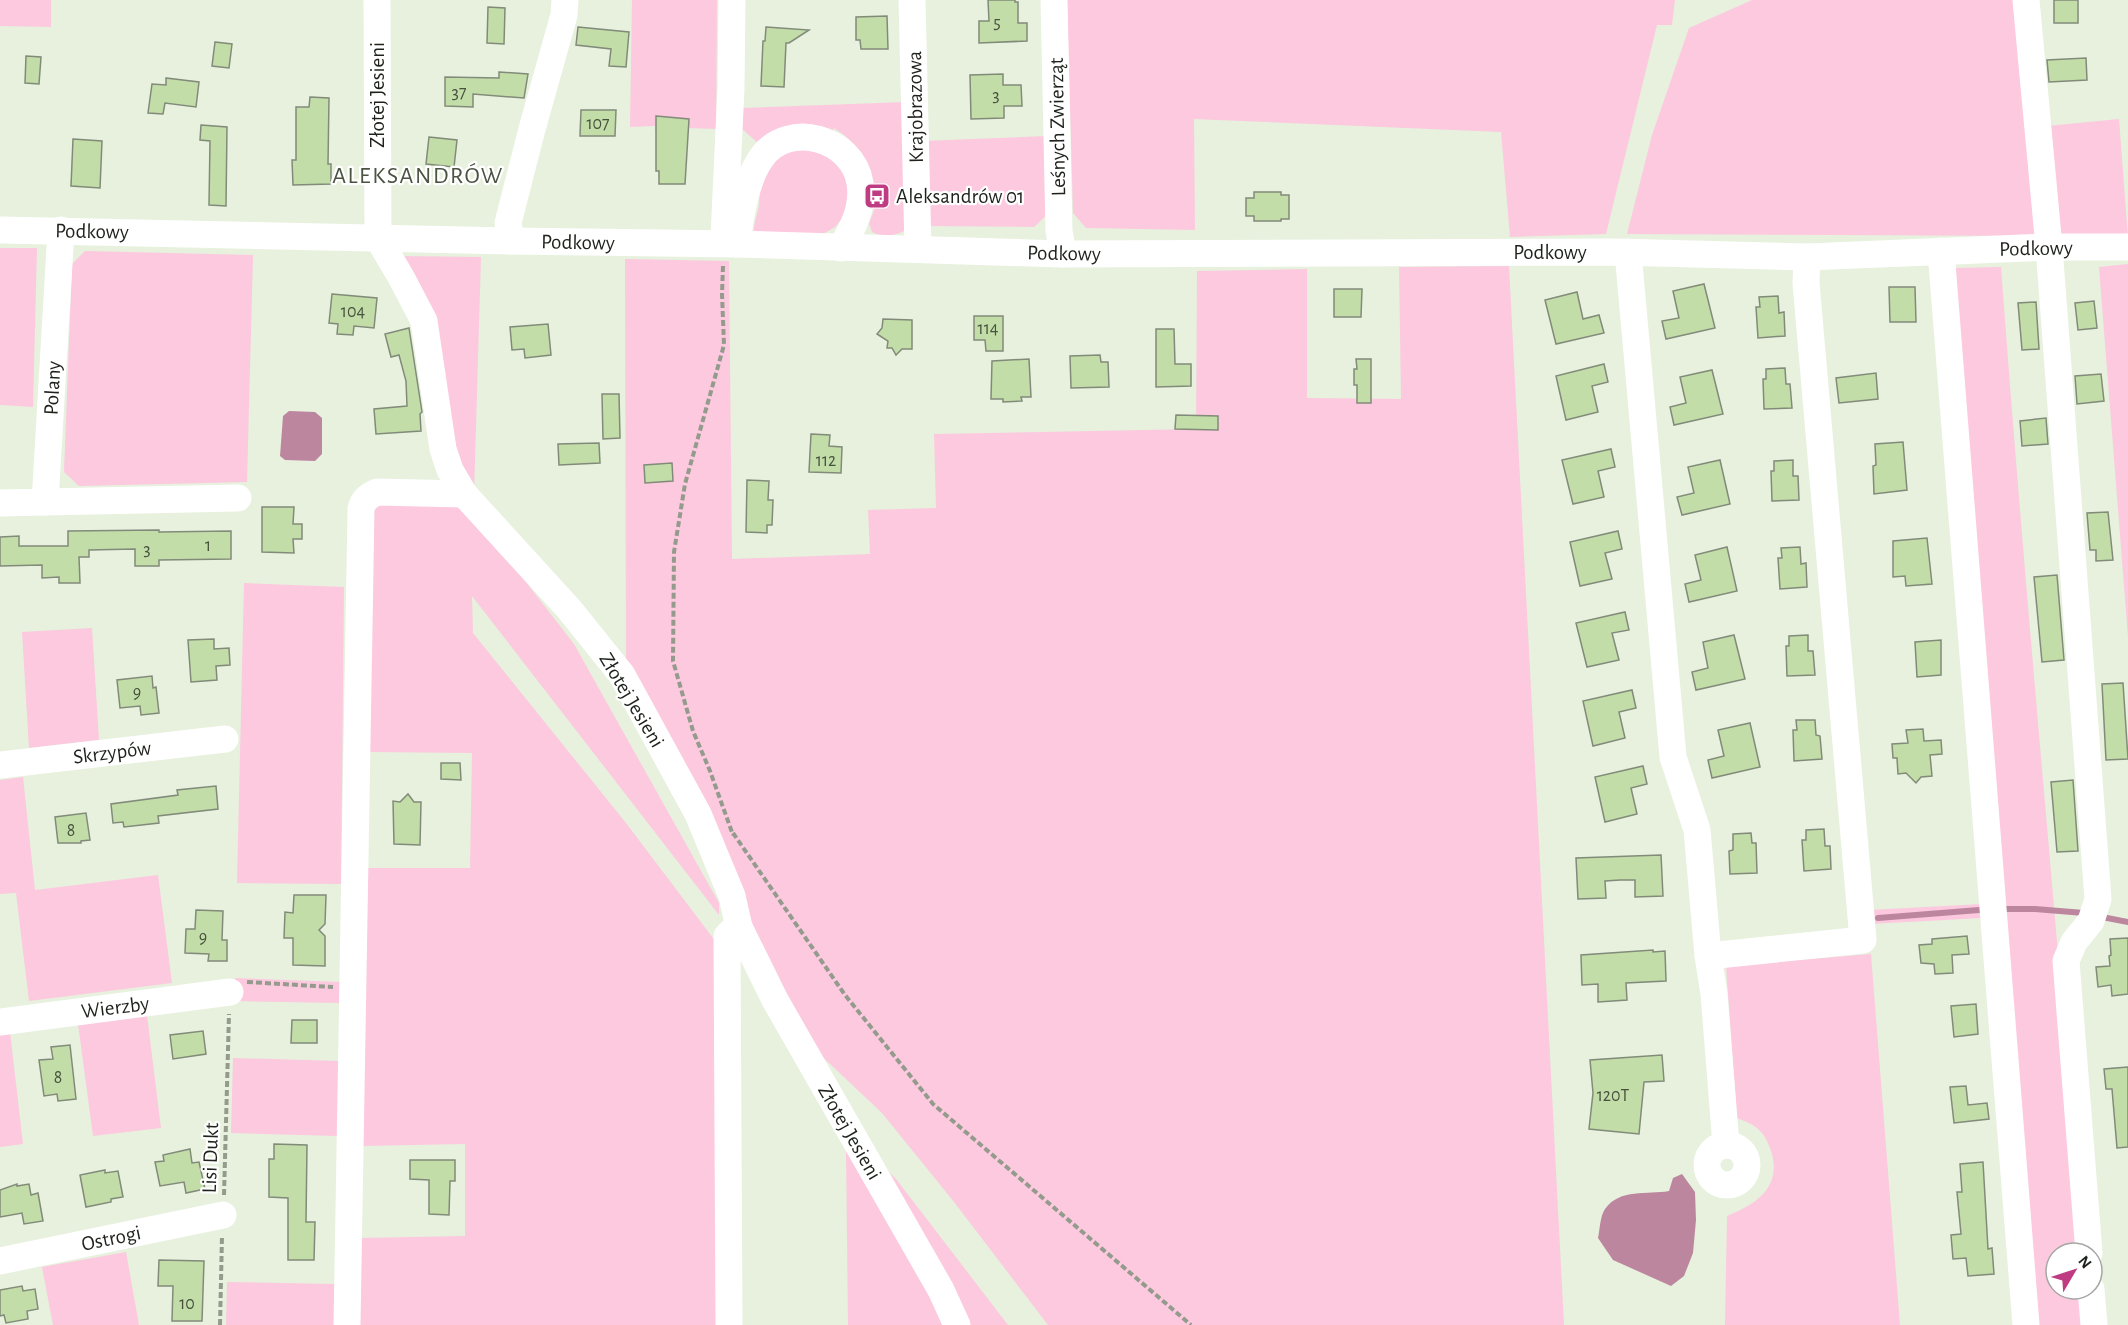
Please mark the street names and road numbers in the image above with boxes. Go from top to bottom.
street label: Złotej Jesieni [367,42,388,148]
street label: Krajobrazowa [904,50,927,163]
street label: Leśnych Zwierząt [1046,57,1069,197]
street label: Podkowy [55,220,129,243]
street label: Podkowy [541,231,615,254]
street label: Podkowy [1999,237,2073,260]
street label: Podkowy [1027,242,1101,265]
street label: Podkowy [1513,242,1587,263]
street label: Polany [41,360,64,416]
street label: Złotej Jesieni [595,649,668,751]
street label: Skrzypów [72,737,152,768]
street label: Wierzby [80,993,150,1022]
street label: Złotej Jesieni [814,1081,885,1183]
street label: Lisi Dukt [199,1122,222,1194]
street label: Ostrogi [79,1222,143,1255]

